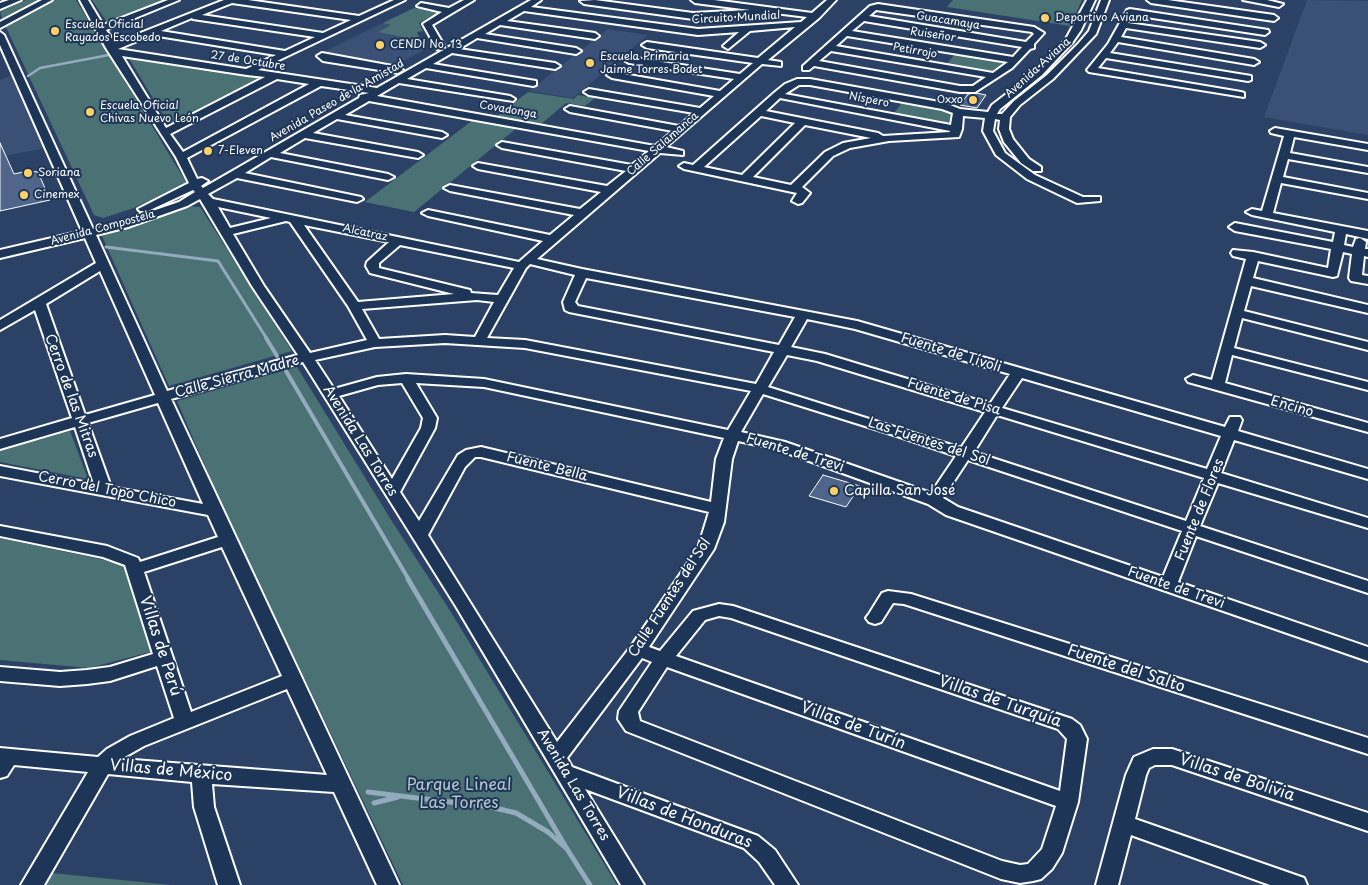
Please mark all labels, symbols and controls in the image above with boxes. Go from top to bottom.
street label: Circuito Mundial [691,9,781,27]
street label: Guacamaya [915,9,981,33]
place label: Deportivo Aviana [1055,11,1149,25]
marker: Deportivo Aviana [1039,12,1051,24]
place label: Escuela Oficial Rayados Escobedo [65,18,161,44]
marker: Escuela Oficial Rayados Escobedo [49,25,61,37]
street label: Ruiseñor [909,25,957,45]
street label: Avenida Aviana [1003,35,1073,101]
place label: CENDI No. 13 [390,38,462,52]
marker: CENDI No. 13 [374,39,386,51]
street label: Petirrojo [892,41,938,61]
street label: 27 de Octubre [210,49,286,73]
place label: Escuela Primaria Jaime Torres Bodet [600,50,703,76]
street label: Avenida Paseo de la Amistad [267,57,407,145]
marker: Escuela Primaria Jaime Torres Bodet [584,57,596,69]
street label: Níspero [848,90,890,110]
place label: Oxxo [937,93,963,107]
marker: Oxxo [967,94,979,106]
street label: Covadonga [478,98,538,122]
place label: Escuela Oficial Chivas Nuevo León [100,99,199,125]
marker: Escuela Oficial Chivas Nuevo León [84,106,96,118]
street label: Calle Salamanca [624,109,702,179]
place label: 7-Eleven [218,144,263,158]
marker: 7-Eleven [202,145,214,157]
place label: Soriana [38,166,80,180]
marker: Soriana [22,167,34,179]
place label: Cinemex [34,188,80,202]
marker: Cinemex [18,189,30,201]
street label: Avenida Compostela [49,208,157,248]
street label: Alcatraz [341,222,389,244]
street label: Fuente de Tívoli [899,330,1003,376]
street label: Cerro de las Mitras [41,332,101,460]
street label: Calle Sierra Madre [173,352,301,402]
street label: Fuente de Pisa [905,375,1003,419]
street label: Avenida Las Torres [319,382,401,500]
street label: Encino [1269,393,1315,421]
street label: Las Fuentes del Sol [866,414,992,470]
street label: Fuente de Trevi [744,430,846,476]
street label: Fuente Bella [505,449,589,485]
street label: Fuente de Flores [1172,457,1228,563]
street label: Cerro del Topo Chico [37,468,177,512]
place label: Capilla San José [844,483,955,499]
marker: Capilla San José [828,485,840,497]
street label: Calle Fuentes del Sol [625,535,715,661]
street label: Fuente de Trevi [1125,563,1227,613]
street label: Villas de Perú [135,594,185,698]
street label: Fuente del Salto [1065,641,1187,697]
street label: Villas de Turquía [936,672,1064,732]
street label: Villas de Turín [798,698,908,754]
street label: Avenida Las Torres [533,726,613,844]
street label: Villas de Bolivia [1177,750,1297,806]
street label: Villas de México [109,756,233,786]
park label: Parque Lineal Las Torres [407,776,511,814]
street label: Villas de Honduras [613,783,755,853]

